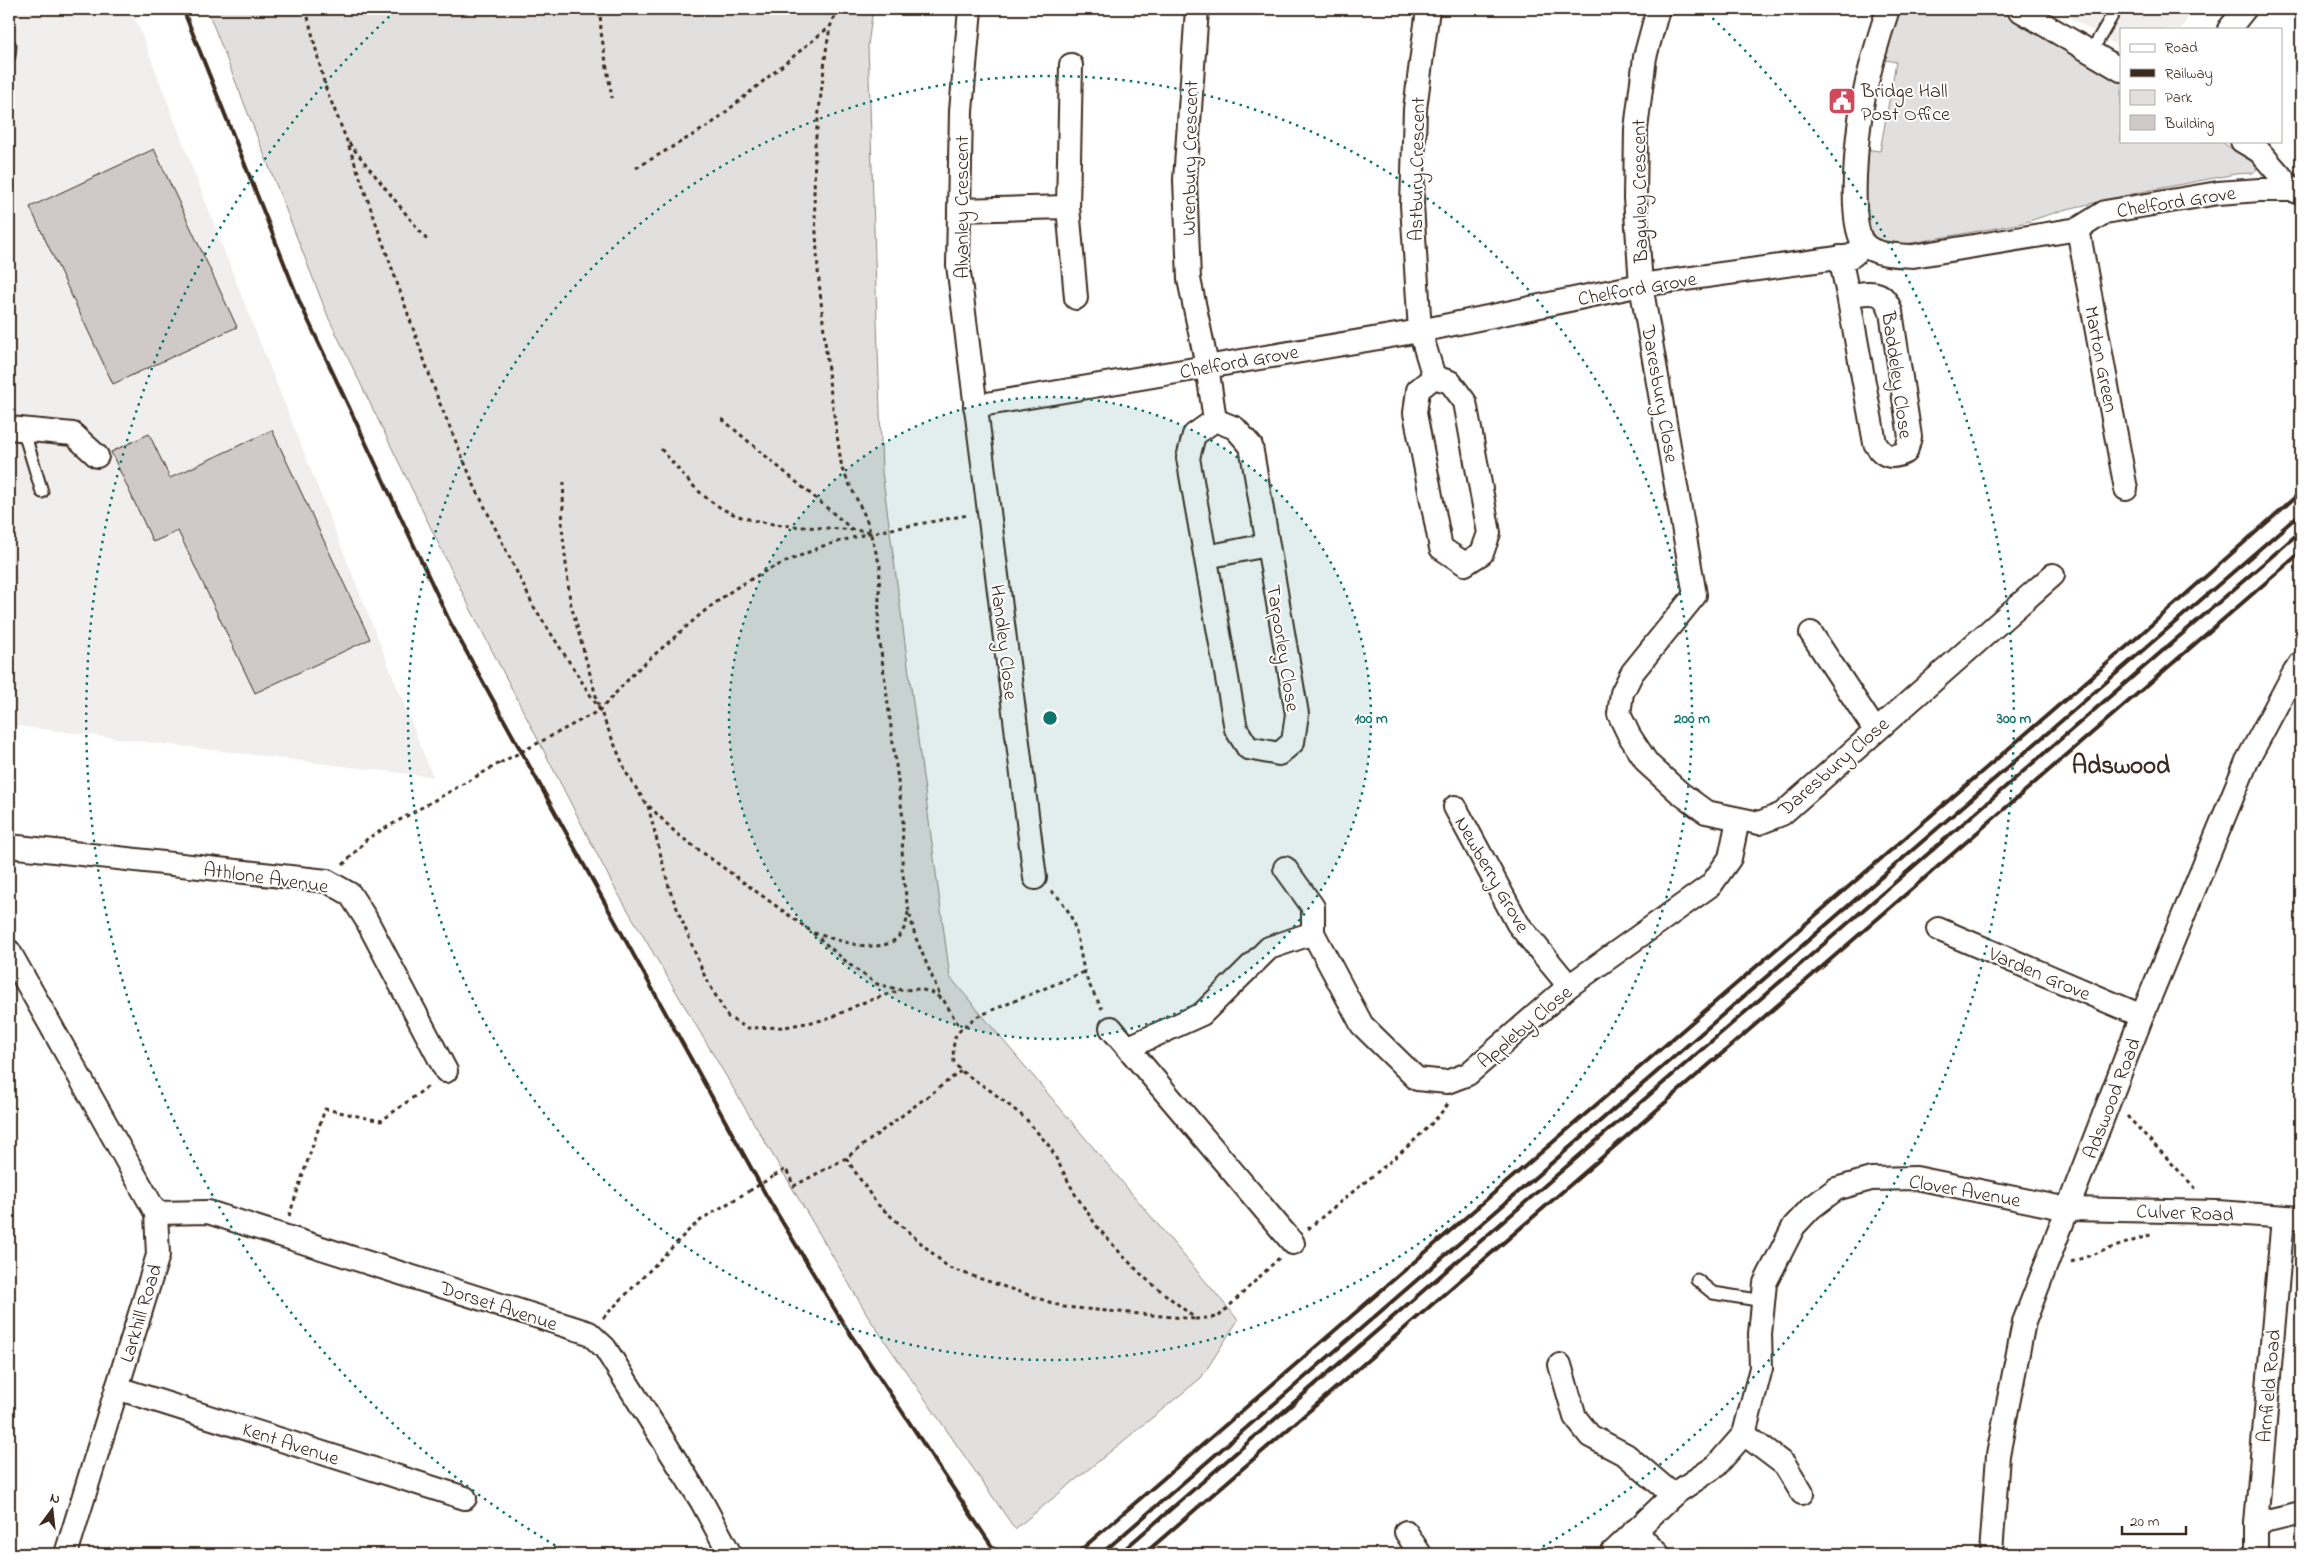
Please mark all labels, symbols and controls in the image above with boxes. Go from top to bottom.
legend [2120,28,2282,142]
text: Road [2165,37,2198,59]
text: Railway [2165,63,2213,86]
place label: Bridge Hall Post Office [1860,78,1950,130]
street label: Wrenbury Crescent [1176,80,1207,236]
public building icon: Bridge Hall Post Office [1827,86,1857,116]
text: Park [2165,87,2193,109]
street label: Astbury Crescent [1403,96,1434,241]
text: Building [2164,113,2214,136]
street label: Baguley Crescent [1626,119,1658,264]
street label: Alvanley Crescent [949,135,978,279]
street label: Chelford Grove [2115,180,2238,227]
street label: Chelford Grove [1576,266,1699,315]
street label: Marton Green [2075,304,2124,415]
street label: Baddeley Close [1872,309,1919,441]
street label: Daresbury Close [1632,323,1685,465]
street label: Chelford Grove [1178,339,1301,388]
street label: Handley Close [981,583,1024,702]
street label: Tarporley Close [1257,583,1306,714]
text: 100 m [1354,708,1388,730]
text: 200 m [1673,708,1710,730]
text: 300 m [1996,708,2032,730]
centre of rings [1041,709,1059,727]
street label: Daresbury Close [1772,711,1897,825]
district label: Adswood [2072,749,2170,785]
street label: Newberry Grove [1446,812,1536,939]
street label: Athlone Avenue [201,856,330,903]
street label: Varden Grove [1983,940,2094,1010]
street label: Appleby Close [1472,979,1580,1076]
street label: Adswood Road [2077,1034,2150,1163]
street label: Clover Avenue [1906,1168,2023,1217]
street label: Culver Road [2136,1198,2234,1231]
street label: Larkhill Road [114,1261,171,1366]
street label: Dorset Avenue [435,1274,561,1340]
street label: Arnfield Road [2251,1329,2290,1444]
street label: Kent Avenue [238,1416,342,1475]
north arrow [28,1486,78,1536]
text: N [48,1488,62,1510]
scale bar [2122,1503,2186,1535]
text: 20 m [2130,1511,2160,1533]

